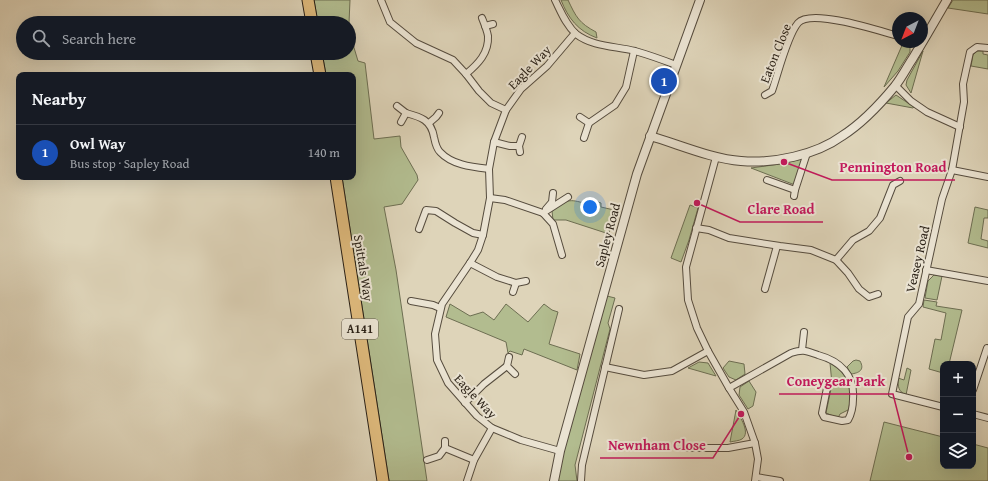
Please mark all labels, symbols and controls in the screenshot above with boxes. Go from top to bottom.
north arrow [892,12,928,48]
search box [16,16,356,60]
street label: Eaton Close [755,21,796,86]
icon: search [30,27,52,49]
text: Search here [62,28,136,49]
street label: Eagle Way [503,41,556,94]
pin: 1 [651,66,677,96]
text: Nearby [32,86,86,111]
text: Owl Way [70,133,126,154]
text: 1 [42,143,48,162]
text: 140 m [308,143,340,162]
text: Bus stop · Sapley Road [70,154,190,173]
callout: Pennington Road [832,154,955,180]
text: Pennington Road [840,157,947,177]
callout: Clare Road [740,196,823,222]
your location [580,197,600,217]
text: Clare Road [748,199,814,219]
street label: Sapley Road [590,201,625,269]
street label: Veasey Road [901,224,934,294]
street label: Spittals Way [349,233,378,303]
road number: A141 [342,319,378,339]
map controls [940,361,976,469]
button: + [940,361,976,397]
callout: Coneygear Park [779,368,893,394]
street label: Eagle Way [450,370,502,423]
text: Coneygear Park [787,371,886,391]
button: − [940,397,976,433]
callout: Newnham Close [600,432,713,458]
button: layers [940,433,976,469]
text: Newnham Close [608,435,706,455]

